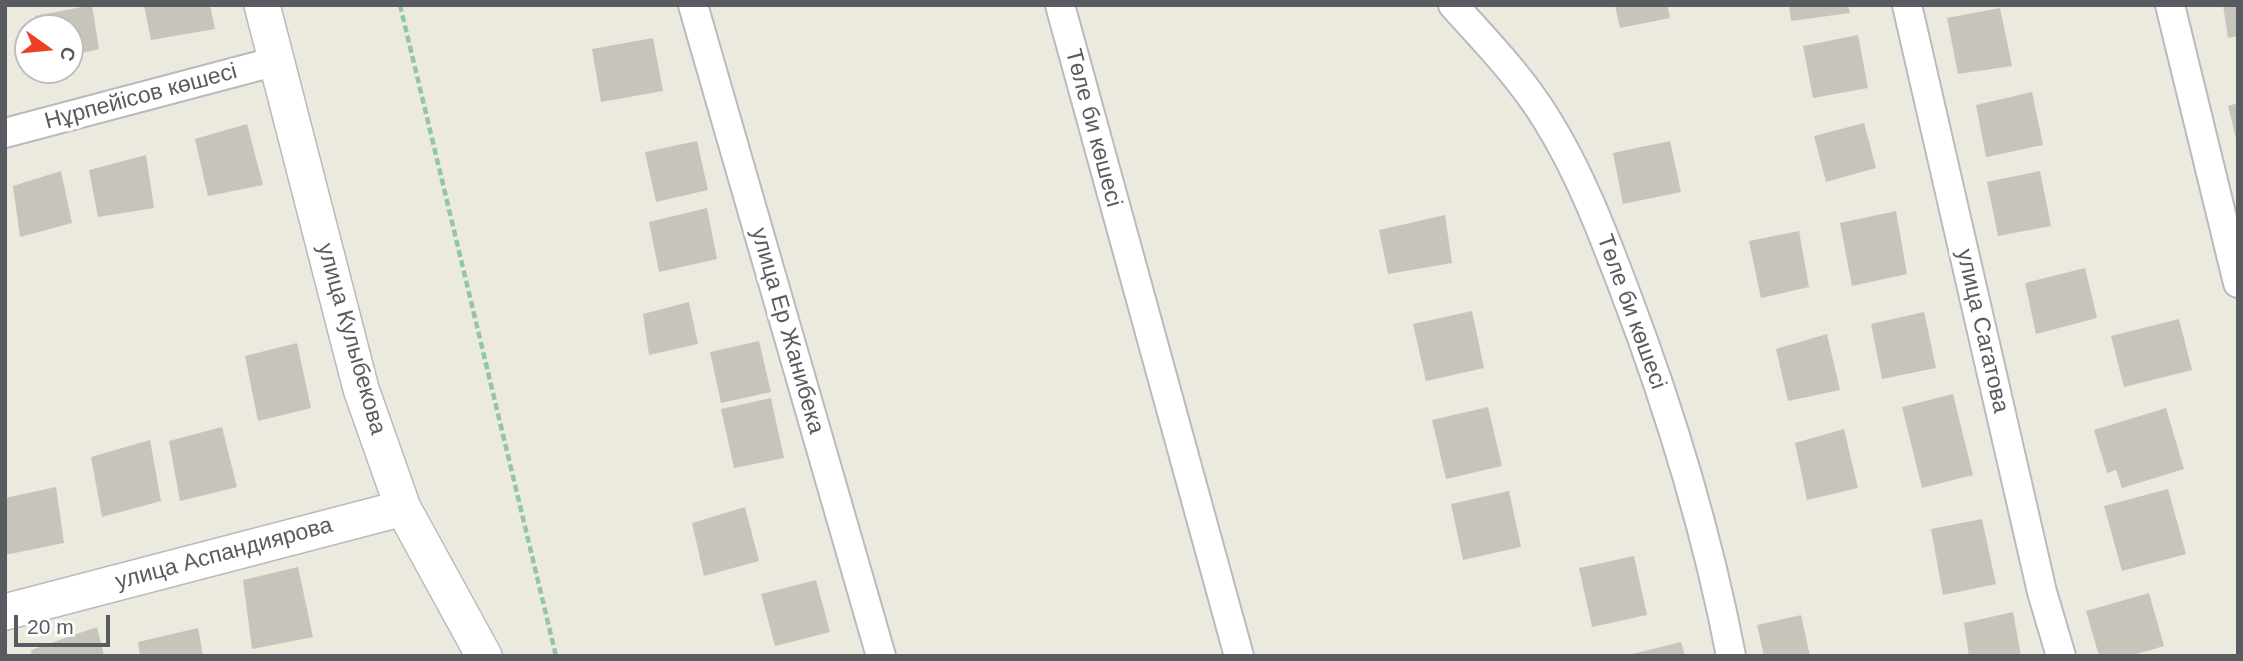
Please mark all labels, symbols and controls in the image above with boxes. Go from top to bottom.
north arrow [14,14,84,84]
text: С [56,45,80,63]
street label: Төле би көшесі [1059,46,1127,210]
street label: Нұрпейісов көшесі [42,58,240,136]
street label: улица Ер Жанибека [744,225,830,437]
street label: Төле би көшесі [1590,231,1672,393]
street label: улица Кулыбекова [311,240,391,438]
street label: улица Сагатова [1950,246,2014,416]
street label: улица Аспандиярова [113,512,335,596]
scale bar [18,602,114,646]
text: 20 m [27,615,74,638]

